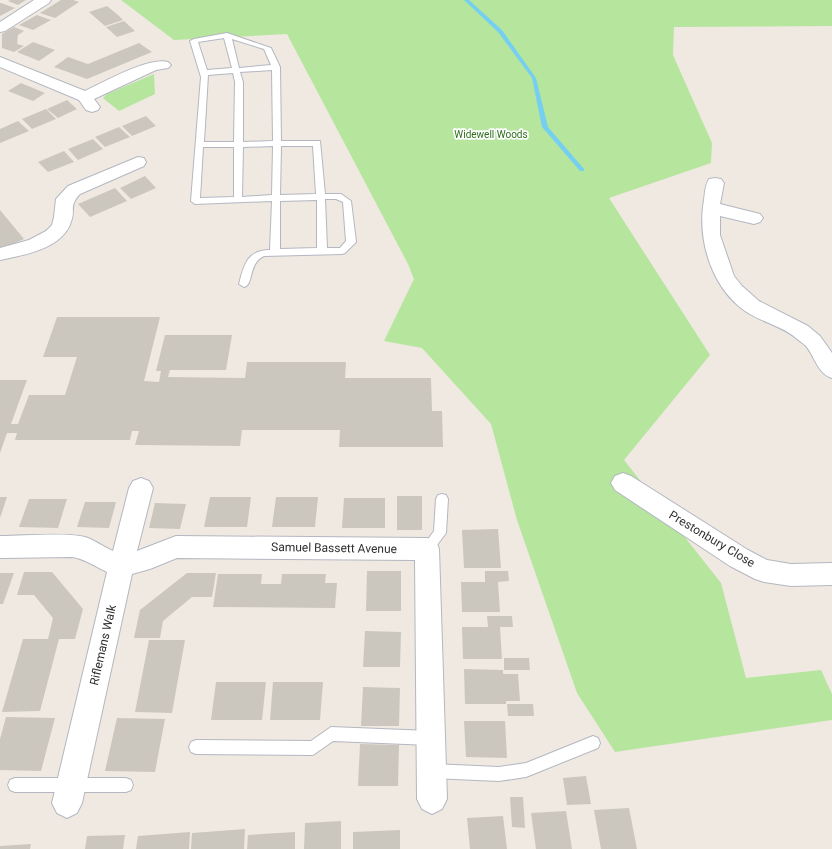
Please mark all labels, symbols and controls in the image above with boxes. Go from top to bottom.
park label: Widewell Woods [454,129,528,140]
street label: Prestonbury Close [667,508,757,570]
street label: Samuel Bassett Avenue [271,540,397,556]
street label: Riflemans Walk [87,602,119,687]

